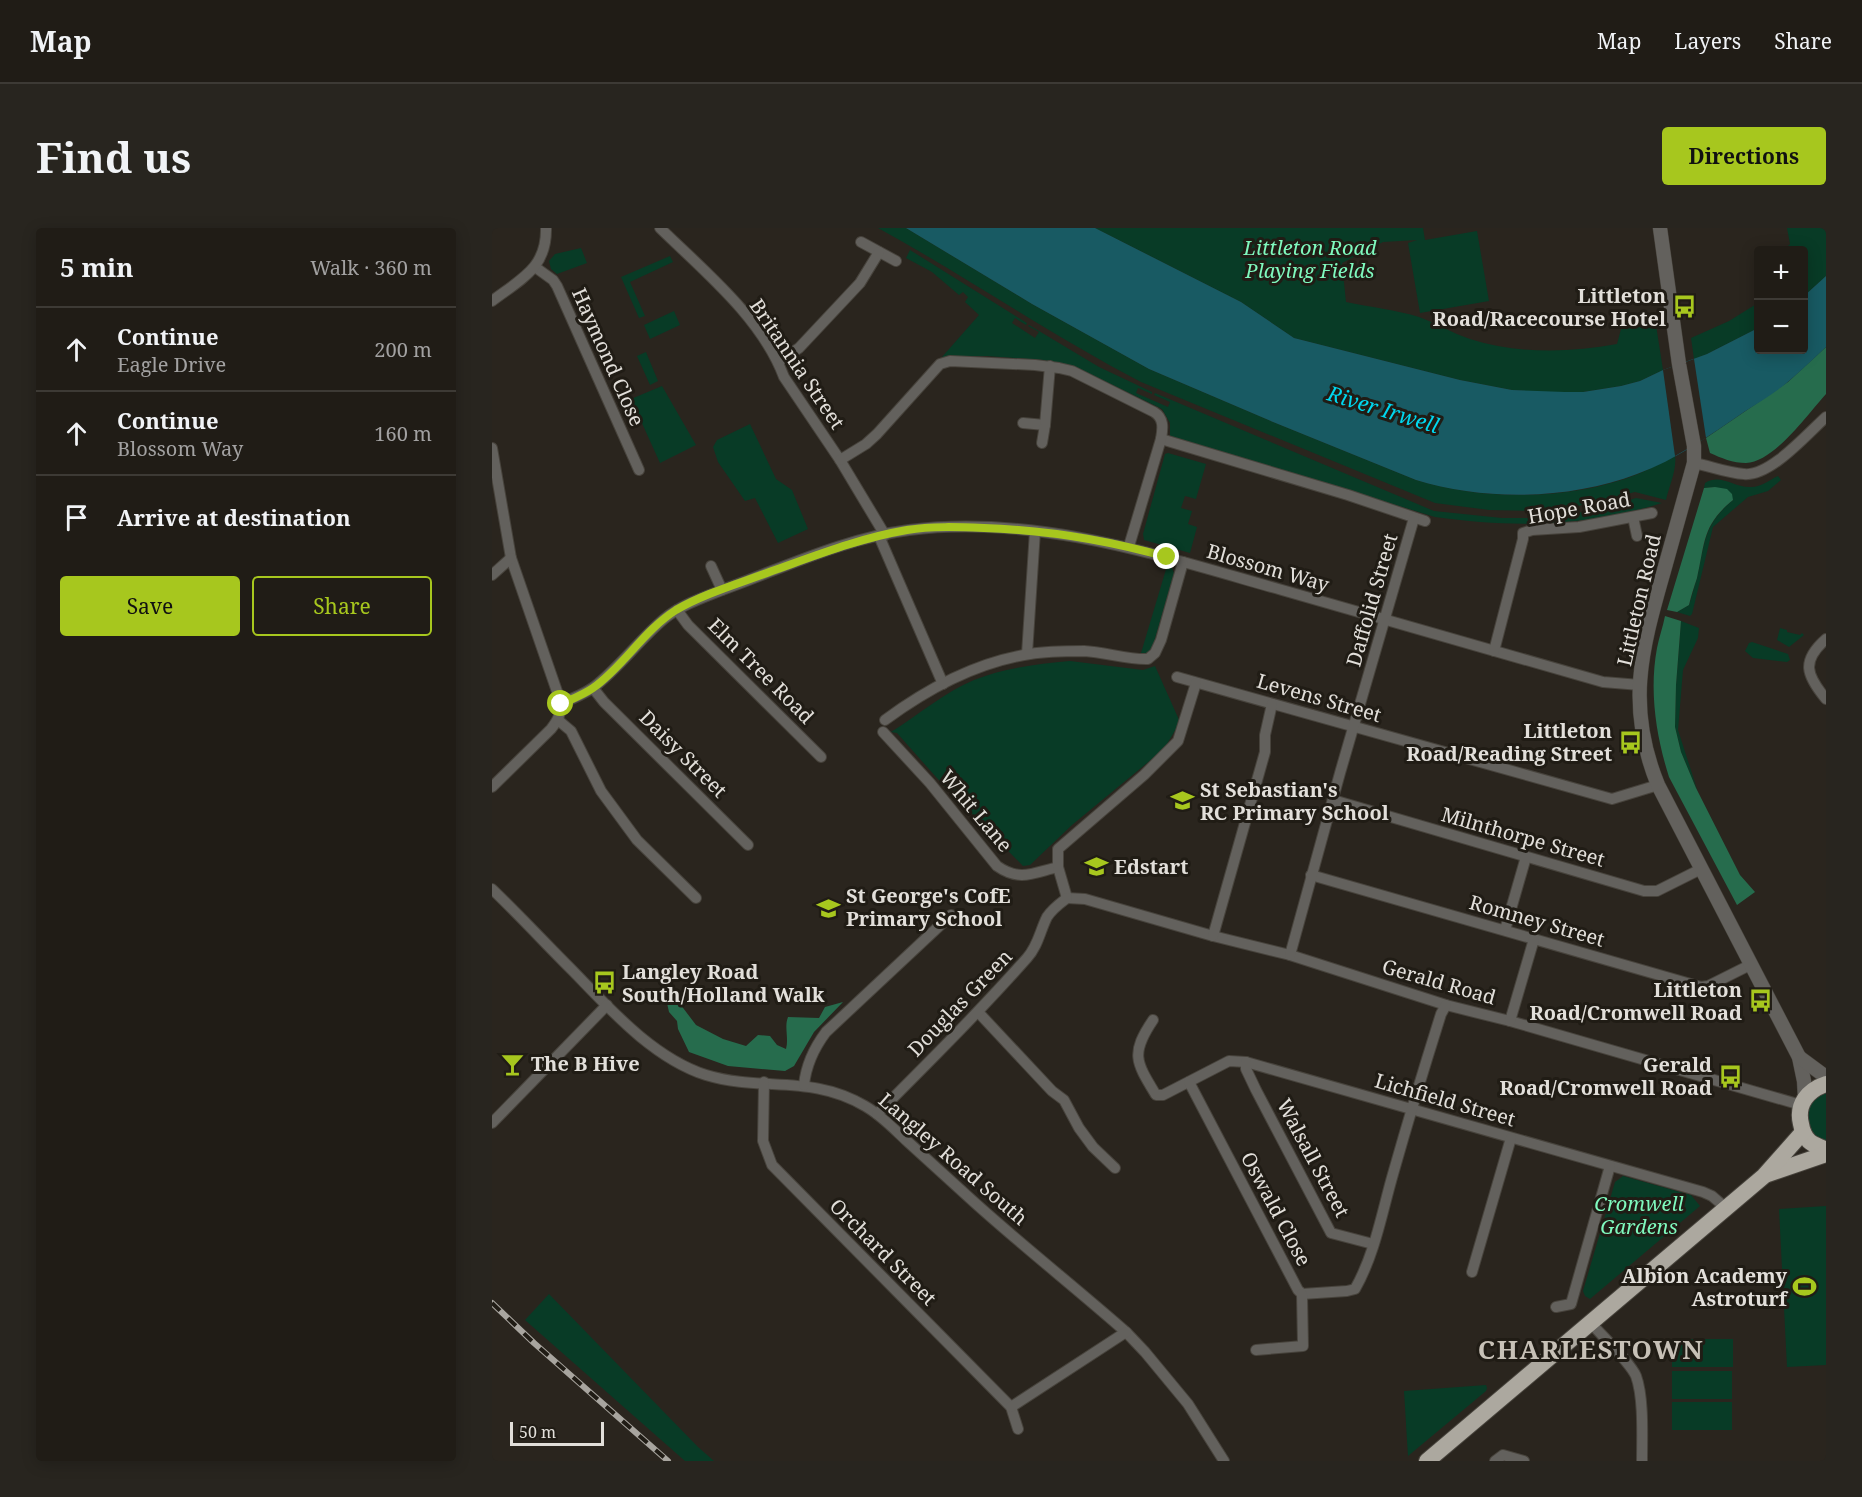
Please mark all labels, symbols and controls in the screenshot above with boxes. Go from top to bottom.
text: Map [30,22,92,60]
text: Map [1597,27,1641,55]
text: Layers [1674,27,1741,55]
text: Share [1774,27,1832,55]
button: Directions [1662,127,1826,185]
text: Find us [36,128,191,185]
park label: Littleton Road Playing Fields [1242,234,1377,284]
map controls [1754,246,1808,354]
button: + [1754,246,1808,300]
text: 5 min [60,249,134,285]
text: Walk · 360 m [310,254,432,281]
place label: Littleton Road/Racecourse Hotel [1432,282,1666,332]
street label: Haymond Close [566,283,651,430]
street label: Britannia Street [744,293,851,434]
bus stop icon: Littleton Road/Racecourse Hotel [1671,294,1697,320]
button: − [1754,300,1808,354]
text: Continue [117,321,219,351]
icon: ahead [60,333,93,366]
text: 200 m [374,336,432,363]
text: Eagle Drive [117,351,226,378]
water label: River Irwell [1323,379,1443,439]
text: Continue [117,405,219,435]
icon: ahead [60,417,93,450]
text: 160 m [374,420,432,447]
text: Blossom Way [117,435,243,462]
street label: Hope Road [1525,485,1632,530]
icon: arrive [60,501,93,534]
text: Arrive at destination [117,502,351,532]
street label: Daffolid Street [1340,530,1403,670]
street label: Littleton Road [1610,531,1667,669]
street label: Blossom Way [1204,537,1333,598]
route end [1153,543,1179,569]
button: Save [60,576,240,636]
button: Share [252,576,432,636]
street label: Elm Tree Road [703,612,820,729]
street label: Levens Street [1254,667,1385,728]
route start [547,690,573,716]
street label: Daisy Street [634,704,733,803]
place label: Littleton Road/Reading Street [1406,717,1612,767]
bus stop icon: Littleton Road/Reading Street [1617,730,1643,756]
street label: Whit Lane [934,764,1019,858]
place label: St Sebastian's RC Primary School [1200,776,1389,826]
school or university icon: St Sebastian's RC Primary School [1169,788,1195,814]
street label: Milnthorpe Street [1438,800,1608,873]
place label: Edstart [1114,853,1188,880]
school or university icon: Edstart [1083,854,1109,880]
place label: St George's CofE Primary School [846,882,1011,932]
street label: Romney Street [1466,888,1608,953]
school or university icon: St George's CofE Primary School [815,895,841,921]
street label: Douglas Green [902,943,1018,1062]
street label: Gerald Road [1379,952,1499,1011]
place label: Langley Road South/Holland Walk [622,958,825,1008]
bus stop icon: Langley Road South/Holland Walk [591,970,617,996]
place label: Littleton Road/Cromwell Road [1530,976,1742,1026]
bus stop icon: Littleton Road/Cromwell Road [1747,988,1773,1014]
place label: The B Hive [531,1050,640,1077]
bar icon: The B Hive [500,1051,526,1077]
place label: Gerald Road/Cromwell Road [1500,1051,1712,1101]
bus stop icon: Gerald Road/Cromwell Road [1717,1063,1743,1089]
street label: Lichfield Street [1372,1067,1518,1132]
street label: Langley Road South [873,1086,1034,1231]
street label: Walsall Street [1271,1094,1356,1222]
street label: Oswald Close [1235,1147,1318,1271]
park label: Cromwell Gardens [1594,1190,1684,1240]
street label: Orchard Street [824,1192,943,1311]
place label: Albion Academy Astroturf [1622,1262,1789,1312]
sports icon: Albion Academy Astroturf [1792,1274,1818,1300]
district label: CHARLESTOWN [1478,1331,1704,1367]
scale bar [510,1419,604,1446]
text: 50 m [519,1421,556,1443]

